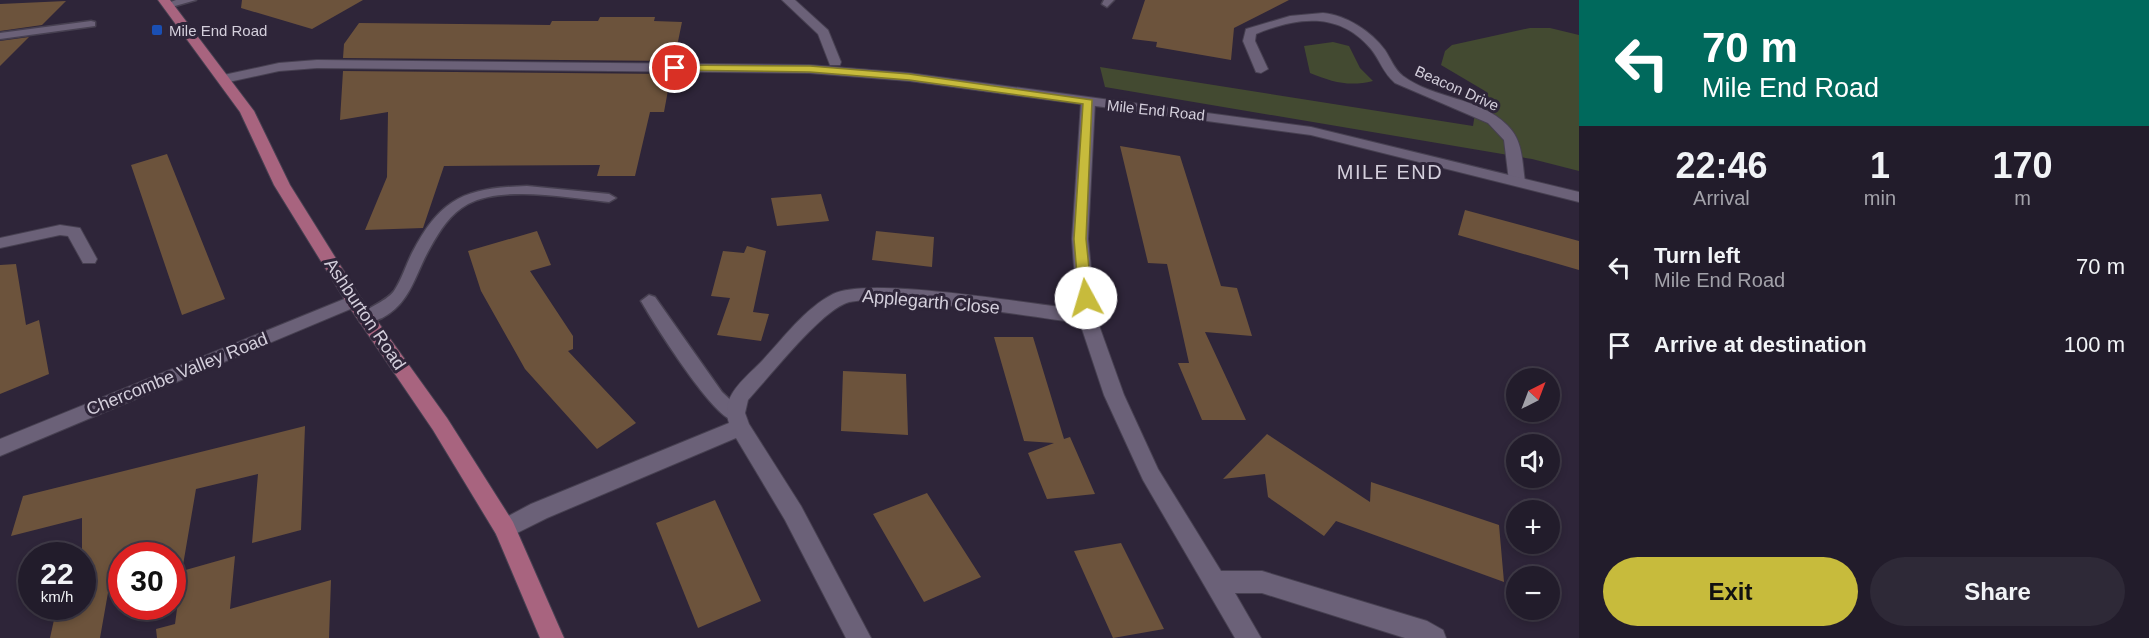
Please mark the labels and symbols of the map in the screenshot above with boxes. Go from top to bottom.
place label: Mile End Road [169,22,267,39]
marker: Mile End Road [150,23,164,37]
pin [649,42,700,93]
street label: Beacon Drive [1412,62,1502,114]
street label: Mile End Road [1106,96,1206,124]
district label: MILE END [1337,161,1443,183]
street label: Ashburton Road [320,254,410,374]
position arrow [1054,266,1118,330]
street label: Applegarth Close [861,286,1001,318]
street label: Chercombe Valley Road [83,328,271,420]
north arrow [1506,368,1560,422]
speed limit sign: 30 [108,542,186,620]

